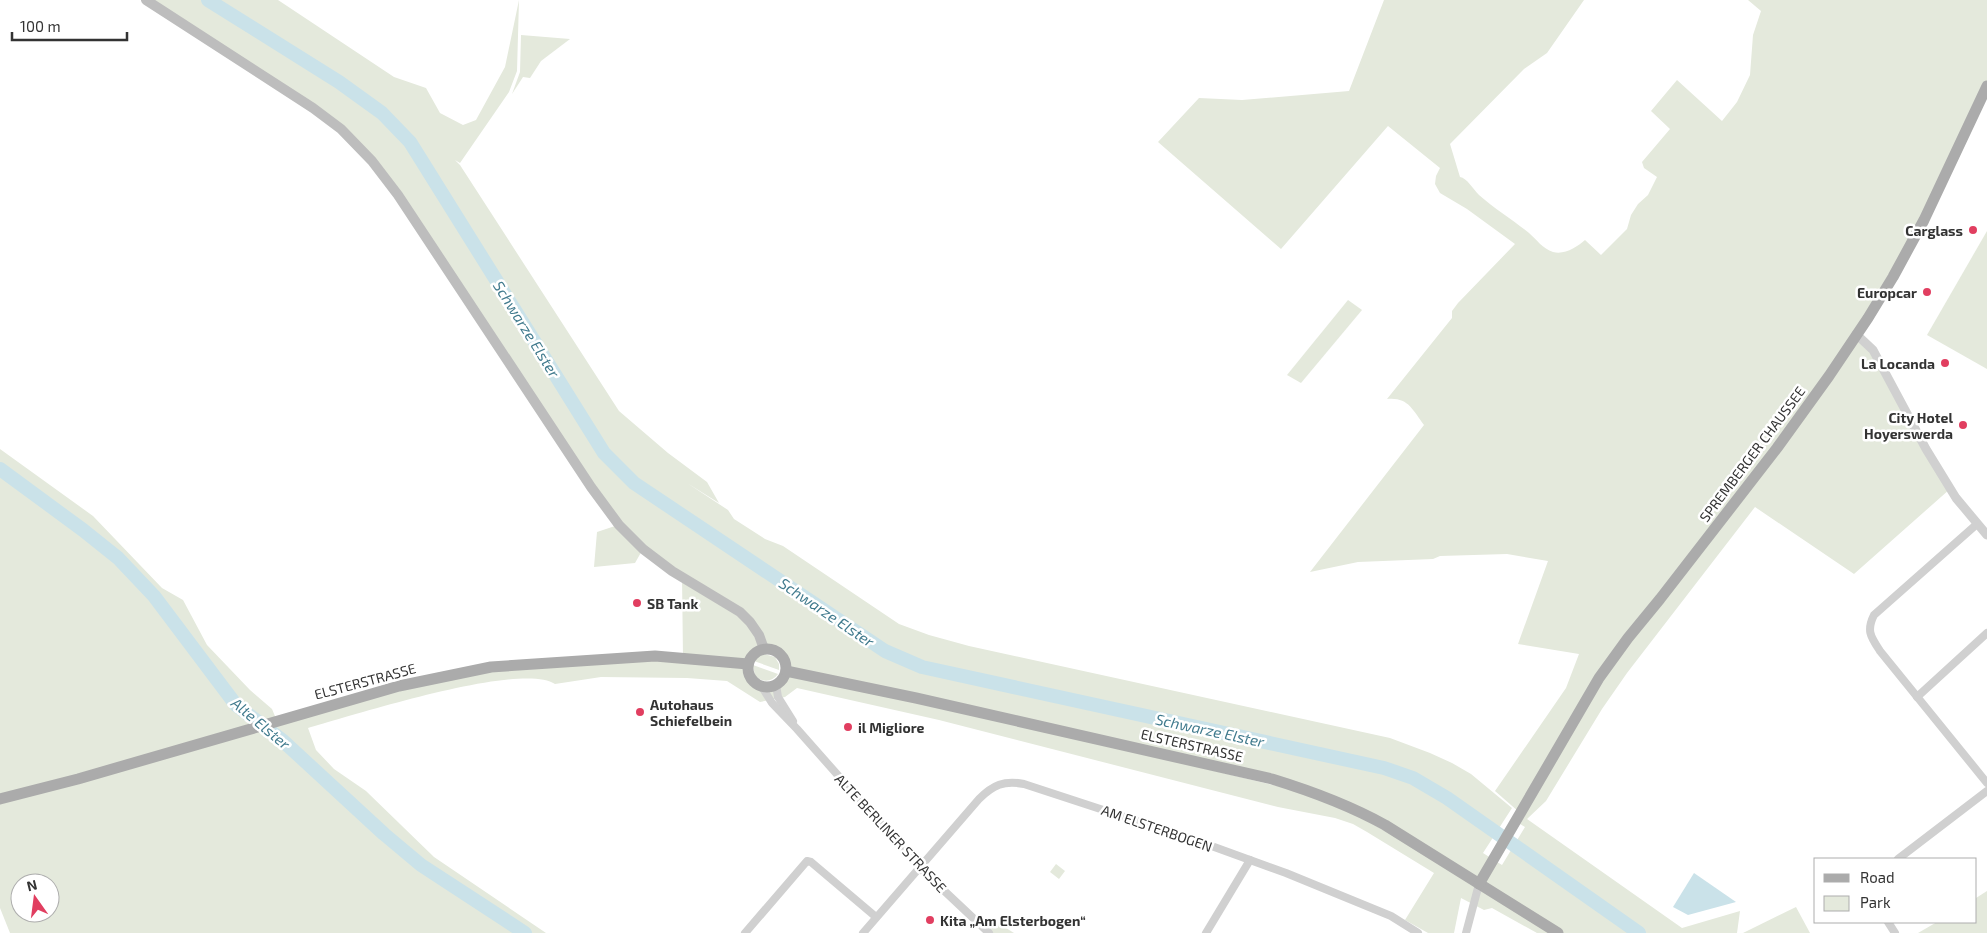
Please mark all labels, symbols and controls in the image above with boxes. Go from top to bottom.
scale bar [12,10,128,42]
text: 100 m [20,17,61,35]
place label: Carglass [1905,222,1963,239]
marker: Carglass [1967,224,1979,236]
water label: Schwarze Elster [490,277,564,382]
place label: Europcar [1857,284,1917,301]
marker: Europcar [1921,286,1933,298]
place label: La Locanda [1861,355,1935,372]
marker: La Locanda [1939,357,1951,369]
street label: SPREMBERGER CHAUSSEE [1696,383,1809,525]
place label: City Hotel Hoyerswerda [1864,409,1953,442]
marker: City Hotel Hoyerswerda [1957,419,1969,431]
water label: Schwarze Elster [776,574,879,651]
place label: SB Tank [647,595,698,612]
marker: SB Tank [631,597,643,609]
street label: ELSTERSTRASSE [312,659,418,703]
water label: Alte Elster [227,693,295,753]
place label: Autohaus Schiefelbein [650,696,732,729]
marker: Autohaus Schiefelbein [634,706,646,718]
water label: Schwarze Elster [1154,710,1267,751]
place label: il Migliore [858,719,925,736]
marker: il Migliore [842,721,854,733]
street label: ELSTERSTRASSE [1139,725,1245,765]
street label: ALTE BERLINER STRASSE [832,770,951,896]
street label: AM ELSTERBOGEN [1099,801,1215,855]
legend [1814,858,1977,923]
text: Road [1860,868,1895,886]
north arrow [10,873,60,923]
text: N [25,875,39,894]
text: Park [1860,893,1891,911]
place label: Kita „Am Elsterbogen“ [940,912,1086,929]
marker: Kita „Am Elsterbogen“ [924,914,936,926]

